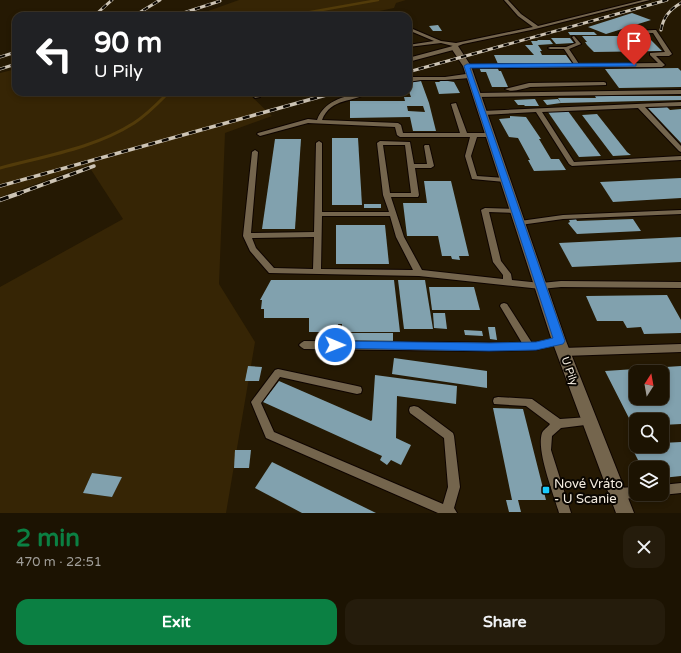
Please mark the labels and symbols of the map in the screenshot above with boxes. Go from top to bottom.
pin [617,24,651,65]
position arrow [314,324,356,366]
street label: U Pily [558,355,581,388]
north arrow [629,365,669,405]
place label: Nové Vráto - U Scanie [554,476,623,507]
marker: Nové Vráto - U Scanie [541,485,551,495]

